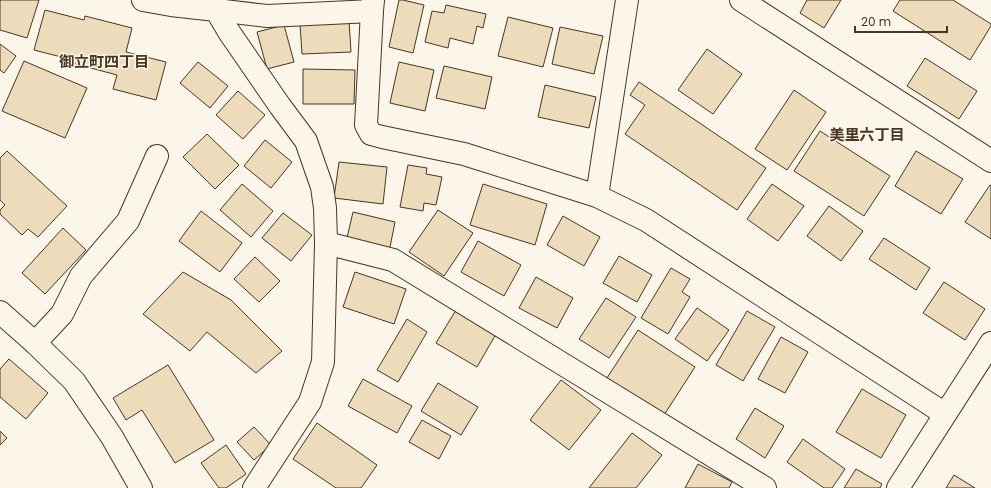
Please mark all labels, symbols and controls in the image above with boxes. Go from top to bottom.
scale bar [855,8,947,34]
text: 20 m [861,13,891,30]
district label: 御立町四丁目 [59,51,149,72]
district label: 美里六丁目 [829,124,905,145]

